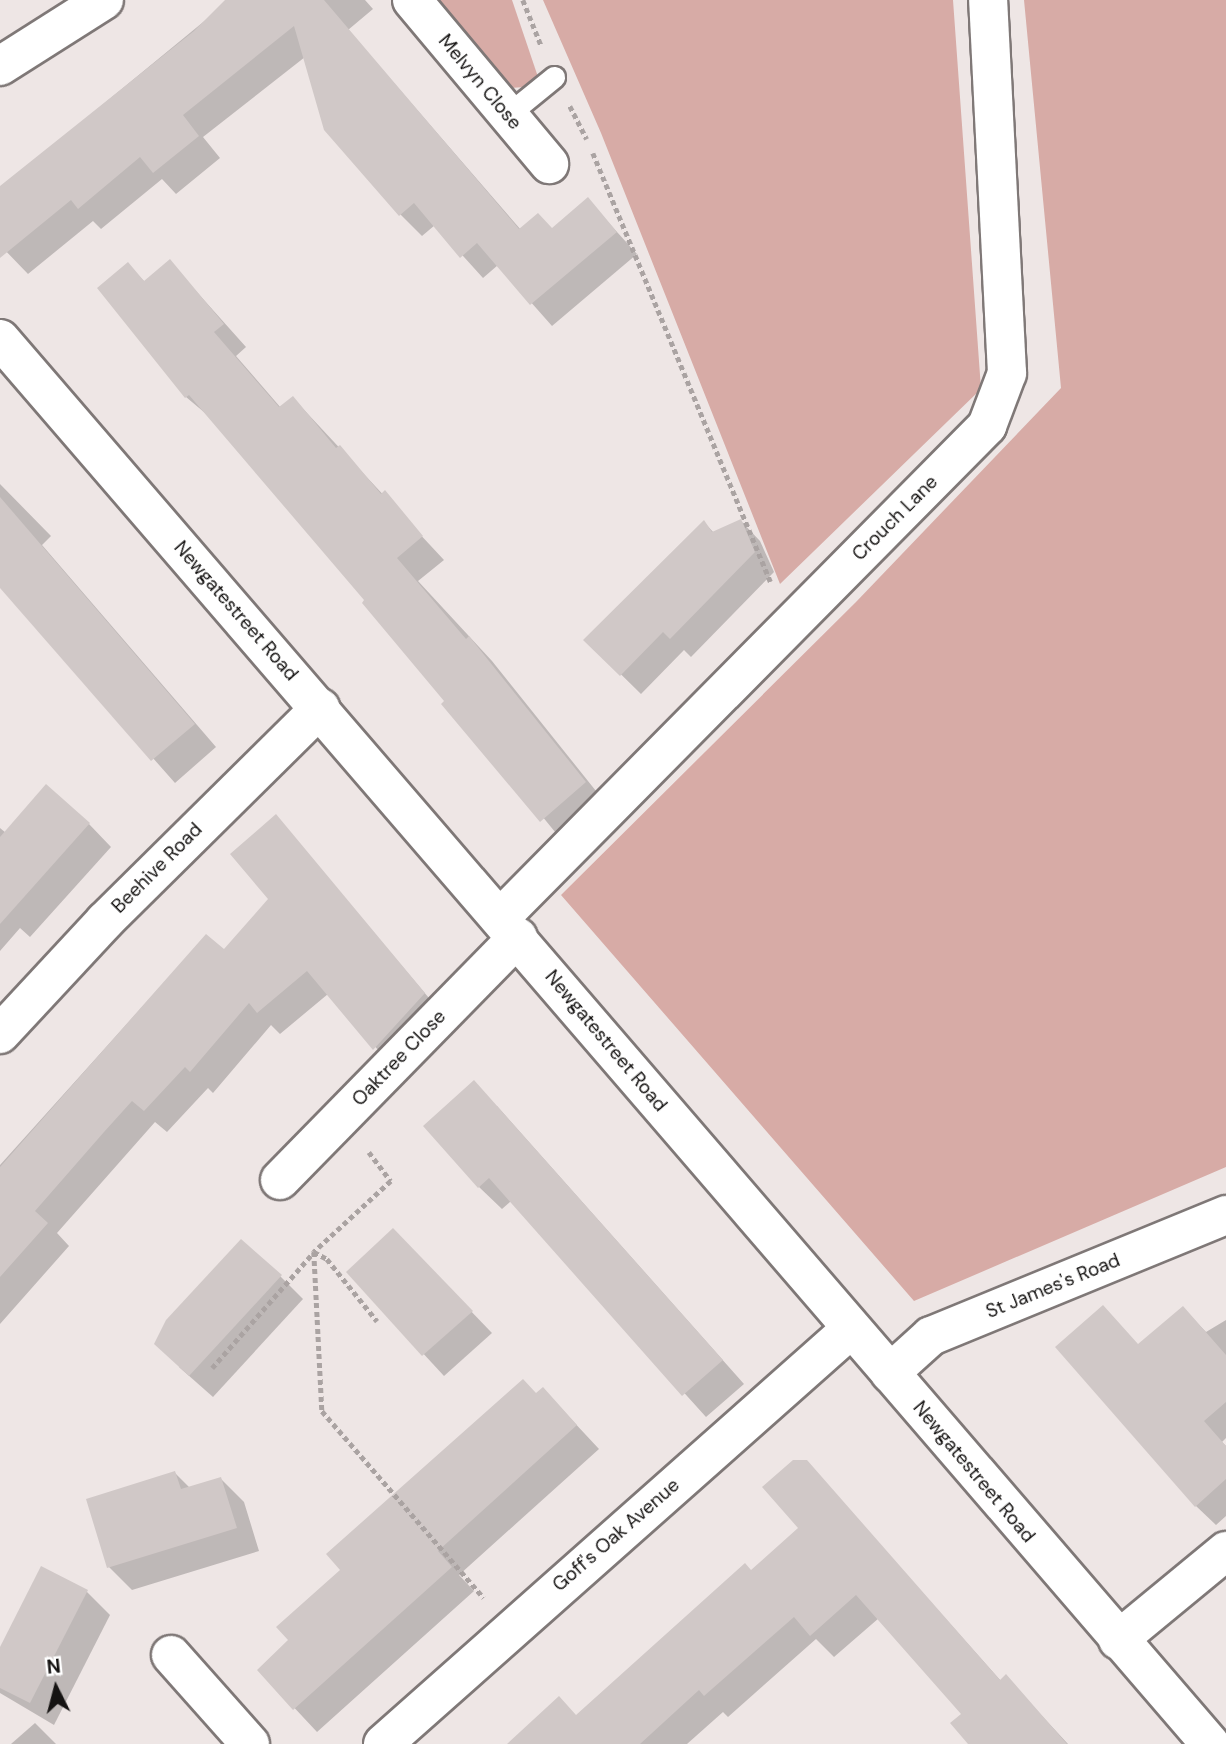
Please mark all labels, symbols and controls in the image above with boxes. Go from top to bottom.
street label: Melvyn Close [434,30,526,134]
street label: Crouch Lane [848,471,942,565]
street label: Newgatestreet Road [169,537,303,685]
street label: Beehive Road [107,818,207,918]
street label: Newgatestreet Road [540,966,672,1116]
street label: Oaktree Close [347,1005,451,1111]
street label: St James's Road [983,1249,1123,1323]
street label: Newgatestreet Road [908,1397,1040,1547]
street label: Goff's Oak Avenue [548,1474,684,1596]
north arrow [21,1653,91,1723]
text: N [46,1653,62,1680]

